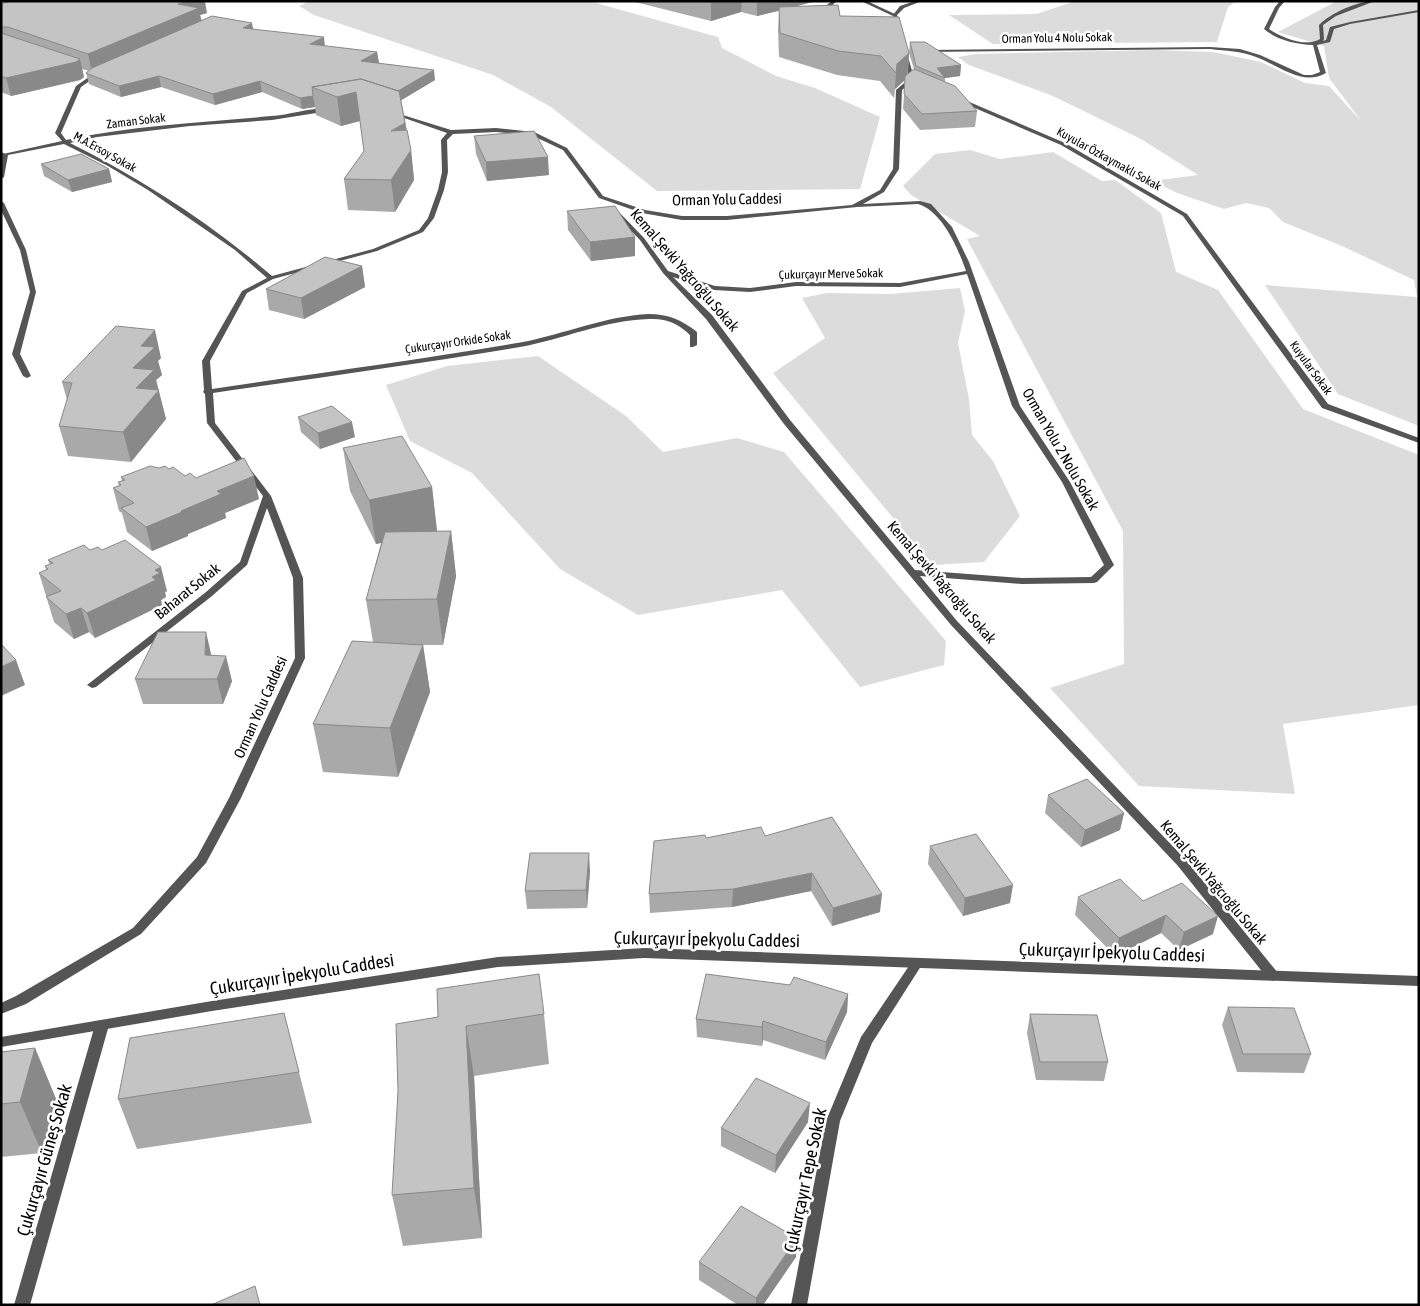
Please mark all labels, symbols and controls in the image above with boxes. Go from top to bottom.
street label: Orman Yolu 4 Nolu Sokak [1002,30,1113,46]
street label: Zaman Sokak [106,110,167,132]
street label: Kuyular Özkaymaklı Sokak [1054,124,1164,194]
street label: M.A.Ersoy Sokak [71,129,140,175]
street label: Orman Yolu Caddesi [672,190,782,208]
street label: Kemal Şevki Yağcıoğlu Sokak [627,205,743,335]
street label: Çukurçayır Merve Sokak [779,266,884,282]
street label: Çukurçayır Orkide Sokak [404,328,512,356]
street label: Kuyular Sokak [1287,338,1336,398]
street label: Orman Yolu 2 Nolu Sokak [1019,385,1103,513]
street label: Kemal Şevki Yağcıoğlu Sokak [884,517,1000,647]
street label: Baharat Sokak [151,559,223,623]
street label: Orman Yolu Caddesi [230,653,290,761]
street label: Kemal Şevki Yağcıoğlu Sokak [1157,817,1271,948]
street label: Çukurçayır İpekyolu Caddesi [614,927,800,951]
street label: Çukurçayır İpekyolu Caddesi [1019,938,1205,966]
street label: Çukurçayır İpekyolu Caddesi [208,949,396,999]
street label: Çukurçayır Güneş Sokak [12,1081,76,1238]
street label: Çukurçayır Tepe Sokak [779,1106,831,1254]

